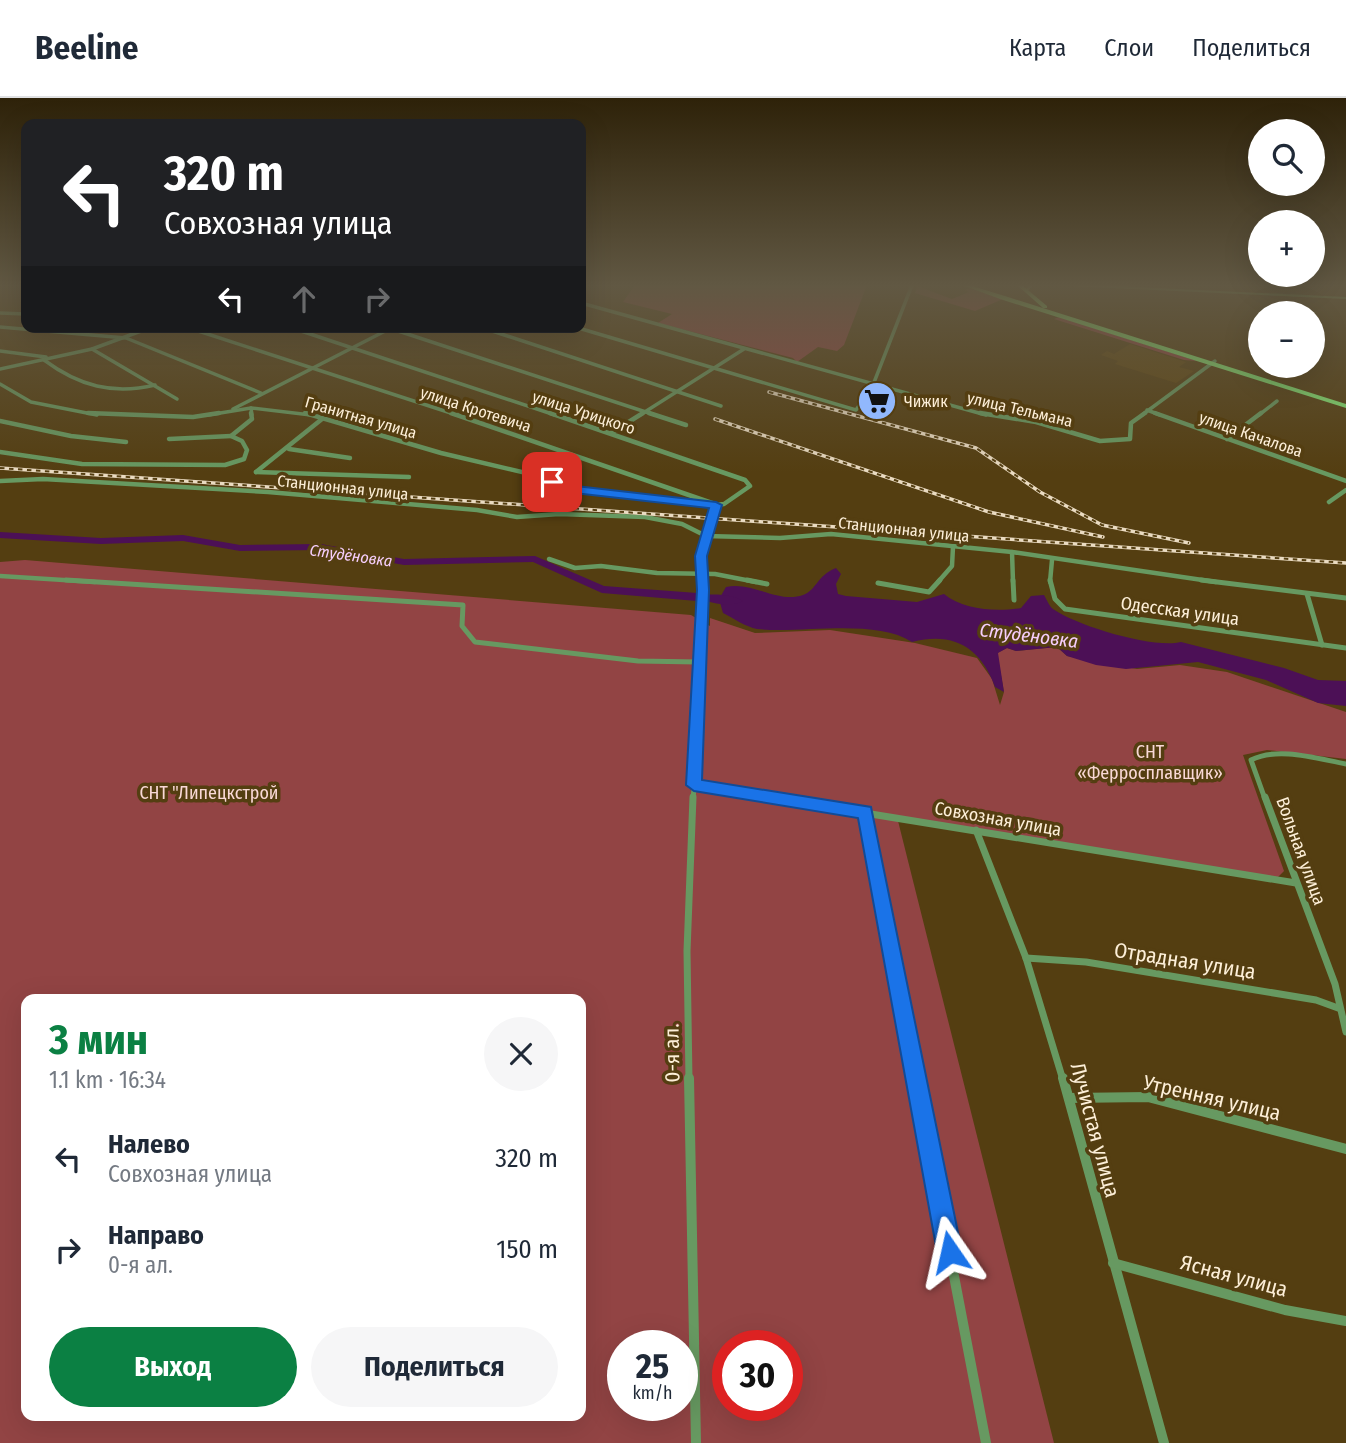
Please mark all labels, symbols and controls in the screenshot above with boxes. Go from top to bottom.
text: Beeline [35,28,139,68]
text: Карта [1009,34,1066,62]
text: Слои [1104,34,1154,62]
text: Поделиться [1192,34,1311,62]
map controls [1248,119,1325,378]
button: search [1248,119,1325,196]
text: 320 m [164,144,284,203]
icon: left [49,147,140,238]
text: Совхозная улица [164,204,392,242]
button: + [1248,210,1325,287]
icon: left [212,280,250,318]
icon: ahead [285,280,323,318]
icon: right [358,280,396,318]
button: − [1248,301,1325,378]
supermarket icon: Чижик [856,380,898,422]
street label: улица Кротевича [418,383,534,436]
street label: улица Урицкого [530,387,638,438]
street label: улица Тельмана [965,388,1075,431]
street label: Гранитная улица [303,392,419,443]
place label: Чижик [904,392,948,411]
street label: улица Качалова [1197,408,1305,461]
pin [522,452,582,512]
icon: arrive [533,463,571,501]
street label: Станционная улица [276,471,410,504]
street label: Станционная улица [837,513,971,546]
water label: Студёновка [308,540,394,571]
street label: Одесская улица [1119,592,1241,630]
water label: Студёновка [978,618,1079,653]
park label: СНТ «Ферросплавщик» [1077,741,1223,784]
park label: СНТ "Липецкстрой [139,782,279,804]
street label: Вольная улица [1271,794,1331,908]
street label: Совхозная улица [933,797,1063,841]
street label: Отрадная улица [1112,937,1258,985]
text: 3 мин [49,1015,148,1065]
button: close [484,1017,558,1091]
street label: 0-я ал. [658,1023,686,1083]
street label: Лучистая улица [1065,1060,1125,1200]
text: 1.1 km · 16:34 [49,1066,166,1094]
street label: Утренняя улица [1140,1069,1283,1126]
text: Налево [108,1129,190,1160]
icon: left [49,1140,87,1178]
text: 320 m [495,1143,558,1174]
text: Совхозная улица [108,1160,272,1188]
position arrow [913,1215,987,1289]
text: Направо [108,1220,204,1251]
icon: right [49,1231,87,1269]
text: 150 m [496,1234,558,1265]
street label: Ясная улица [1178,1249,1290,1303]
text: 0-я ал. [108,1251,173,1279]
button: Выход [49,1327,297,1407]
button: Поделиться [311,1327,558,1407]
speed limit sign: 30 [712,1330,803,1421]
text: 25 [636,1345,669,1387]
text: km/h [632,1382,673,1404]

